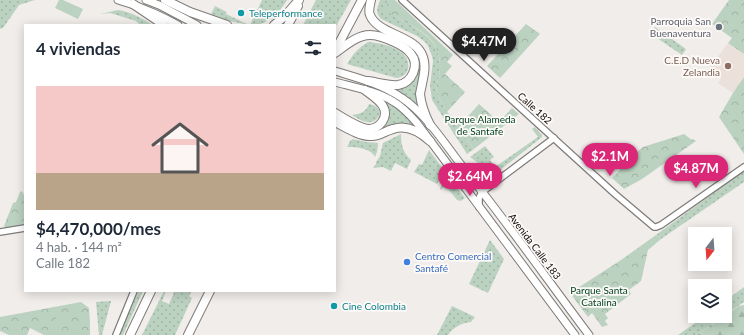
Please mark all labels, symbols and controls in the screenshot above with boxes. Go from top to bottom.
place label: Teleperformance [249,7,323,19]
marker: Teleperformance [236,8,246,18]
place label: Parroquia San Buenaventura [650,15,711,39]
marker: Parroquia San Buenaventura [714,22,724,32]
pin: $4.47M [451,28,517,62]
text: $4.47M [461,33,507,49]
icon: filters [302,37,324,59]
text: 4 viviendas [36,38,121,59]
place label: C.E.D Nueva Zelandia [664,54,720,78]
marker: C.E.D Nueva Zelandia [723,61,733,71]
street label: Calle 182 [516,90,555,127]
icon: home [144,112,216,184]
park label: Parque Alameda de Santafe [444,113,516,137]
pin: $2.1M [582,143,638,177]
text: $2.1M [591,148,629,164]
pin: $4.87M [663,155,729,189]
text: $4.87M [673,160,719,176]
pin: $2.64M [437,163,503,197]
text: $2.64M [447,168,493,184]
street label: Avenida Calle 183 [506,211,564,281]
text: $4,470,000/mes [36,218,161,239]
north arrow [688,227,732,271]
map controls [688,227,732,323]
text: 4 hab. · 144 m² [36,239,122,255]
place label: Centro Comercial Santafé [415,250,491,274]
text: Calle 182 [36,255,90,271]
marker: Centro Comercial Santafé [402,257,412,267]
button: layers [688,279,732,323]
park label: Parque Santa Catalina [570,284,628,308]
place label: Cine Colombia [342,300,406,312]
marker: Cine Colombia [329,301,339,311]

